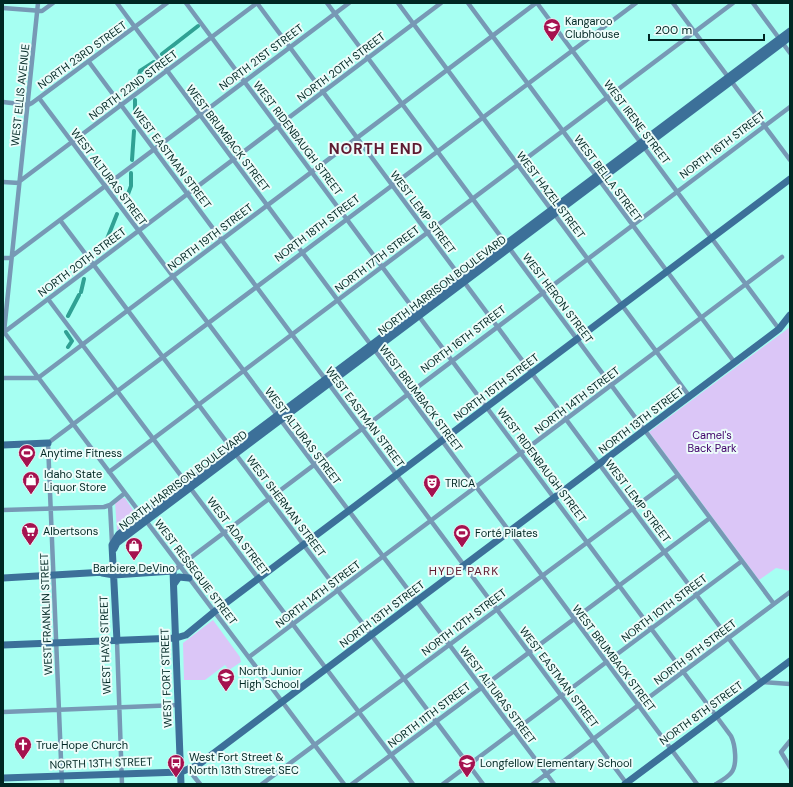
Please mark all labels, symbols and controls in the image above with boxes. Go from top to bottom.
place label: Kangaroo Clubhouse [565,14,619,41]
scale bar [649,16,764,42]
school or university icon: Kangaroo Clubhouse [542,17,562,42]
street label: NORTH 23RD STREET [35,18,129,92]
street label: NORTH 21ST STREET [216,21,306,93]
text: 200 m [655,22,692,38]
street label: NORTH 20TH STREET [294,29,388,105]
street label: WEST ELLIS AVENUE [8,43,32,147]
street label: NORTH 22ND STREET [86,47,180,123]
street label: WEST IRENE STREET [601,77,673,167]
street label: WEST RIDENBAUGH STREET [250,78,346,198]
street label: WEST BRUMBACK STREET [183,82,273,194]
street label: WEST EASTMAN STREET [130,105,214,211]
street label: NORTH 16TH STREET [677,108,767,182]
street label: WEST ALTURAS STREET [68,126,150,228]
street label: WEST BELLA STREET [571,132,645,224]
district label: NORTH END [329,139,423,159]
street label: WEST HAZEL STREET [514,149,588,241]
street label: WEST LEMP STREET [387,168,459,256]
street label: NORTH 18TH STREET [272,191,362,265]
street label: NORTH 19TH STREET [165,200,255,274]
street label: NORTH 17TH STREET [332,223,422,295]
street label: NORTH 20TH STREET [35,224,129,300]
street label: NORTH HARRISON BOULEVARD [375,232,509,338]
street label: WEST HERON STREET [520,250,596,346]
street label: NORTH 16TH STREET [418,302,508,376]
street label: WEST BRUMBACK STREET [376,342,466,454]
street label: NORTH 15TH STREET [451,350,541,424]
street label: NORTH 14TH STREET [532,363,622,437]
street label: WEST EASTMAN STREET [323,364,407,470]
street label: NORTH 13TH STREET [596,383,686,457]
street label: WEST ALTURAS STREET [262,385,344,487]
street label: WEST RIDENBAUGH STREET [494,405,590,525]
street label: NORTH HARRISON BOULEVARD [116,427,250,533]
park label: Camel's Back Park [687,428,737,455]
sports icon: Anytime Fitness [17,443,37,468]
place label: Anytime Fitness [40,446,122,460]
street label: WEST SHERMAN STREET [243,453,329,559]
street label: WEST LEMP STREET [602,457,674,545]
place label: Idaho State Liquor Store [44,467,106,494]
shop icon: Idaho State Liquor Store [21,470,41,495]
theatre icon: TRICA [422,473,442,498]
place label: TRICA [445,476,475,490]
street label: WEST ADA STREET [204,494,272,578]
street label: WEST RESSEGUIE STREET [152,516,240,628]
supermarket icon: Albertsons [20,521,40,546]
sports icon: Forté Pilates [452,523,472,548]
place label: Albertsons [43,524,98,538]
place label: Forté Pilates [475,526,538,540]
shop icon: Barbiere DeVino [124,536,144,561]
street label: WEST FRANKLIN STREET [37,553,55,675]
street label: NORTH 14TH STREET [273,557,363,631]
place label: Barbiere DeVino [93,561,175,575]
district label: HYDE PARK [429,563,499,579]
street label: NORTH 10TH STREET [618,571,710,645]
street label: NORTH 13TH STREET [337,577,427,651]
street label: NORTH 12TH STREET [419,585,509,659]
street label: WEST HAYS STREET [96,595,114,695]
street label: WEST BRUMBACK STREET [569,602,659,714]
street label: NORTH 9TH STREET [651,616,739,688]
street label: WEST EASTMAN STREET [517,624,601,730]
street label: WEST FORT STREET [157,628,175,728]
street label: WEST ALTURAS STREET [457,644,539,746]
place label: North Junior High School [239,664,302,691]
school or university icon: North Junior High School [216,667,236,692]
street label: NORTH 8TH STREET [657,678,745,748]
street label: NORTH 11TH STREET [385,679,473,751]
church icon: True Hope Church [13,735,33,760]
place label: True Hope Church [36,738,128,752]
place label: West Fort Street & North 13th Street SEC [189,750,299,777]
bus stop icon: West Fort Street & North 13th Street SEC [166,753,186,778]
school or university icon: Longfellow Elementary School [457,753,477,778]
street label: NORTH 13TH STREET [49,754,153,772]
place label: Longfellow Elementary School [480,756,632,770]

